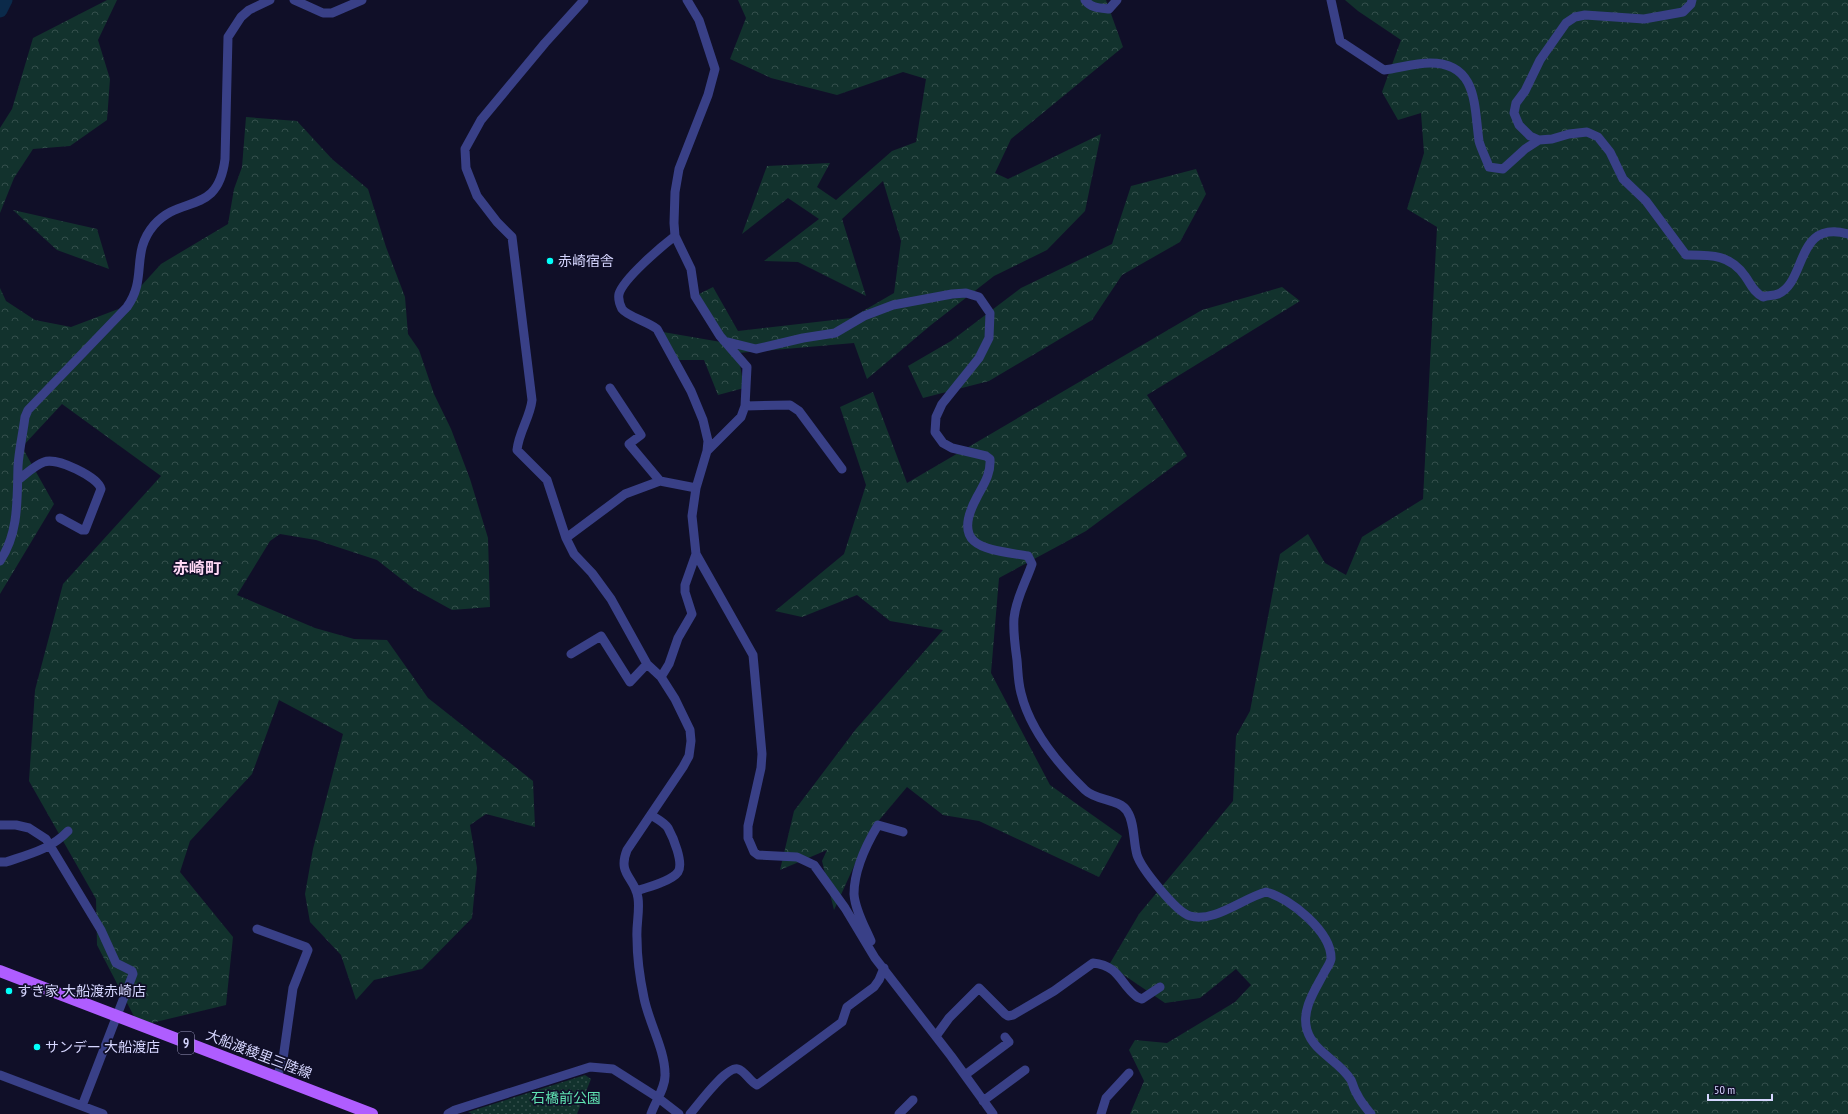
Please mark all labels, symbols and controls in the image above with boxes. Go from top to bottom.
place label: 赤崎宿舎 [558,252,614,270]
marker: 赤崎宿舎 [545,256,555,266]
district label: 赤崎町 [173,558,221,578]
place label: すき家 大船渡赤崎店 [17,982,146,1000]
marker: すき家 大船渡赤崎店 [4,986,14,996]
street label: 大船渡綾里三陸線 [203,1026,315,1082]
road number: 9 [178,1032,194,1054]
place label: サンデー 大船渡店 [45,1038,160,1056]
marker: サンデー 大船渡店 [32,1042,42,1052]
scale bar [1708,1076,1772,1102]
text: 50 m [1714,1082,1735,1097]
park label: 石橋前公園 [531,1089,601,1107]

